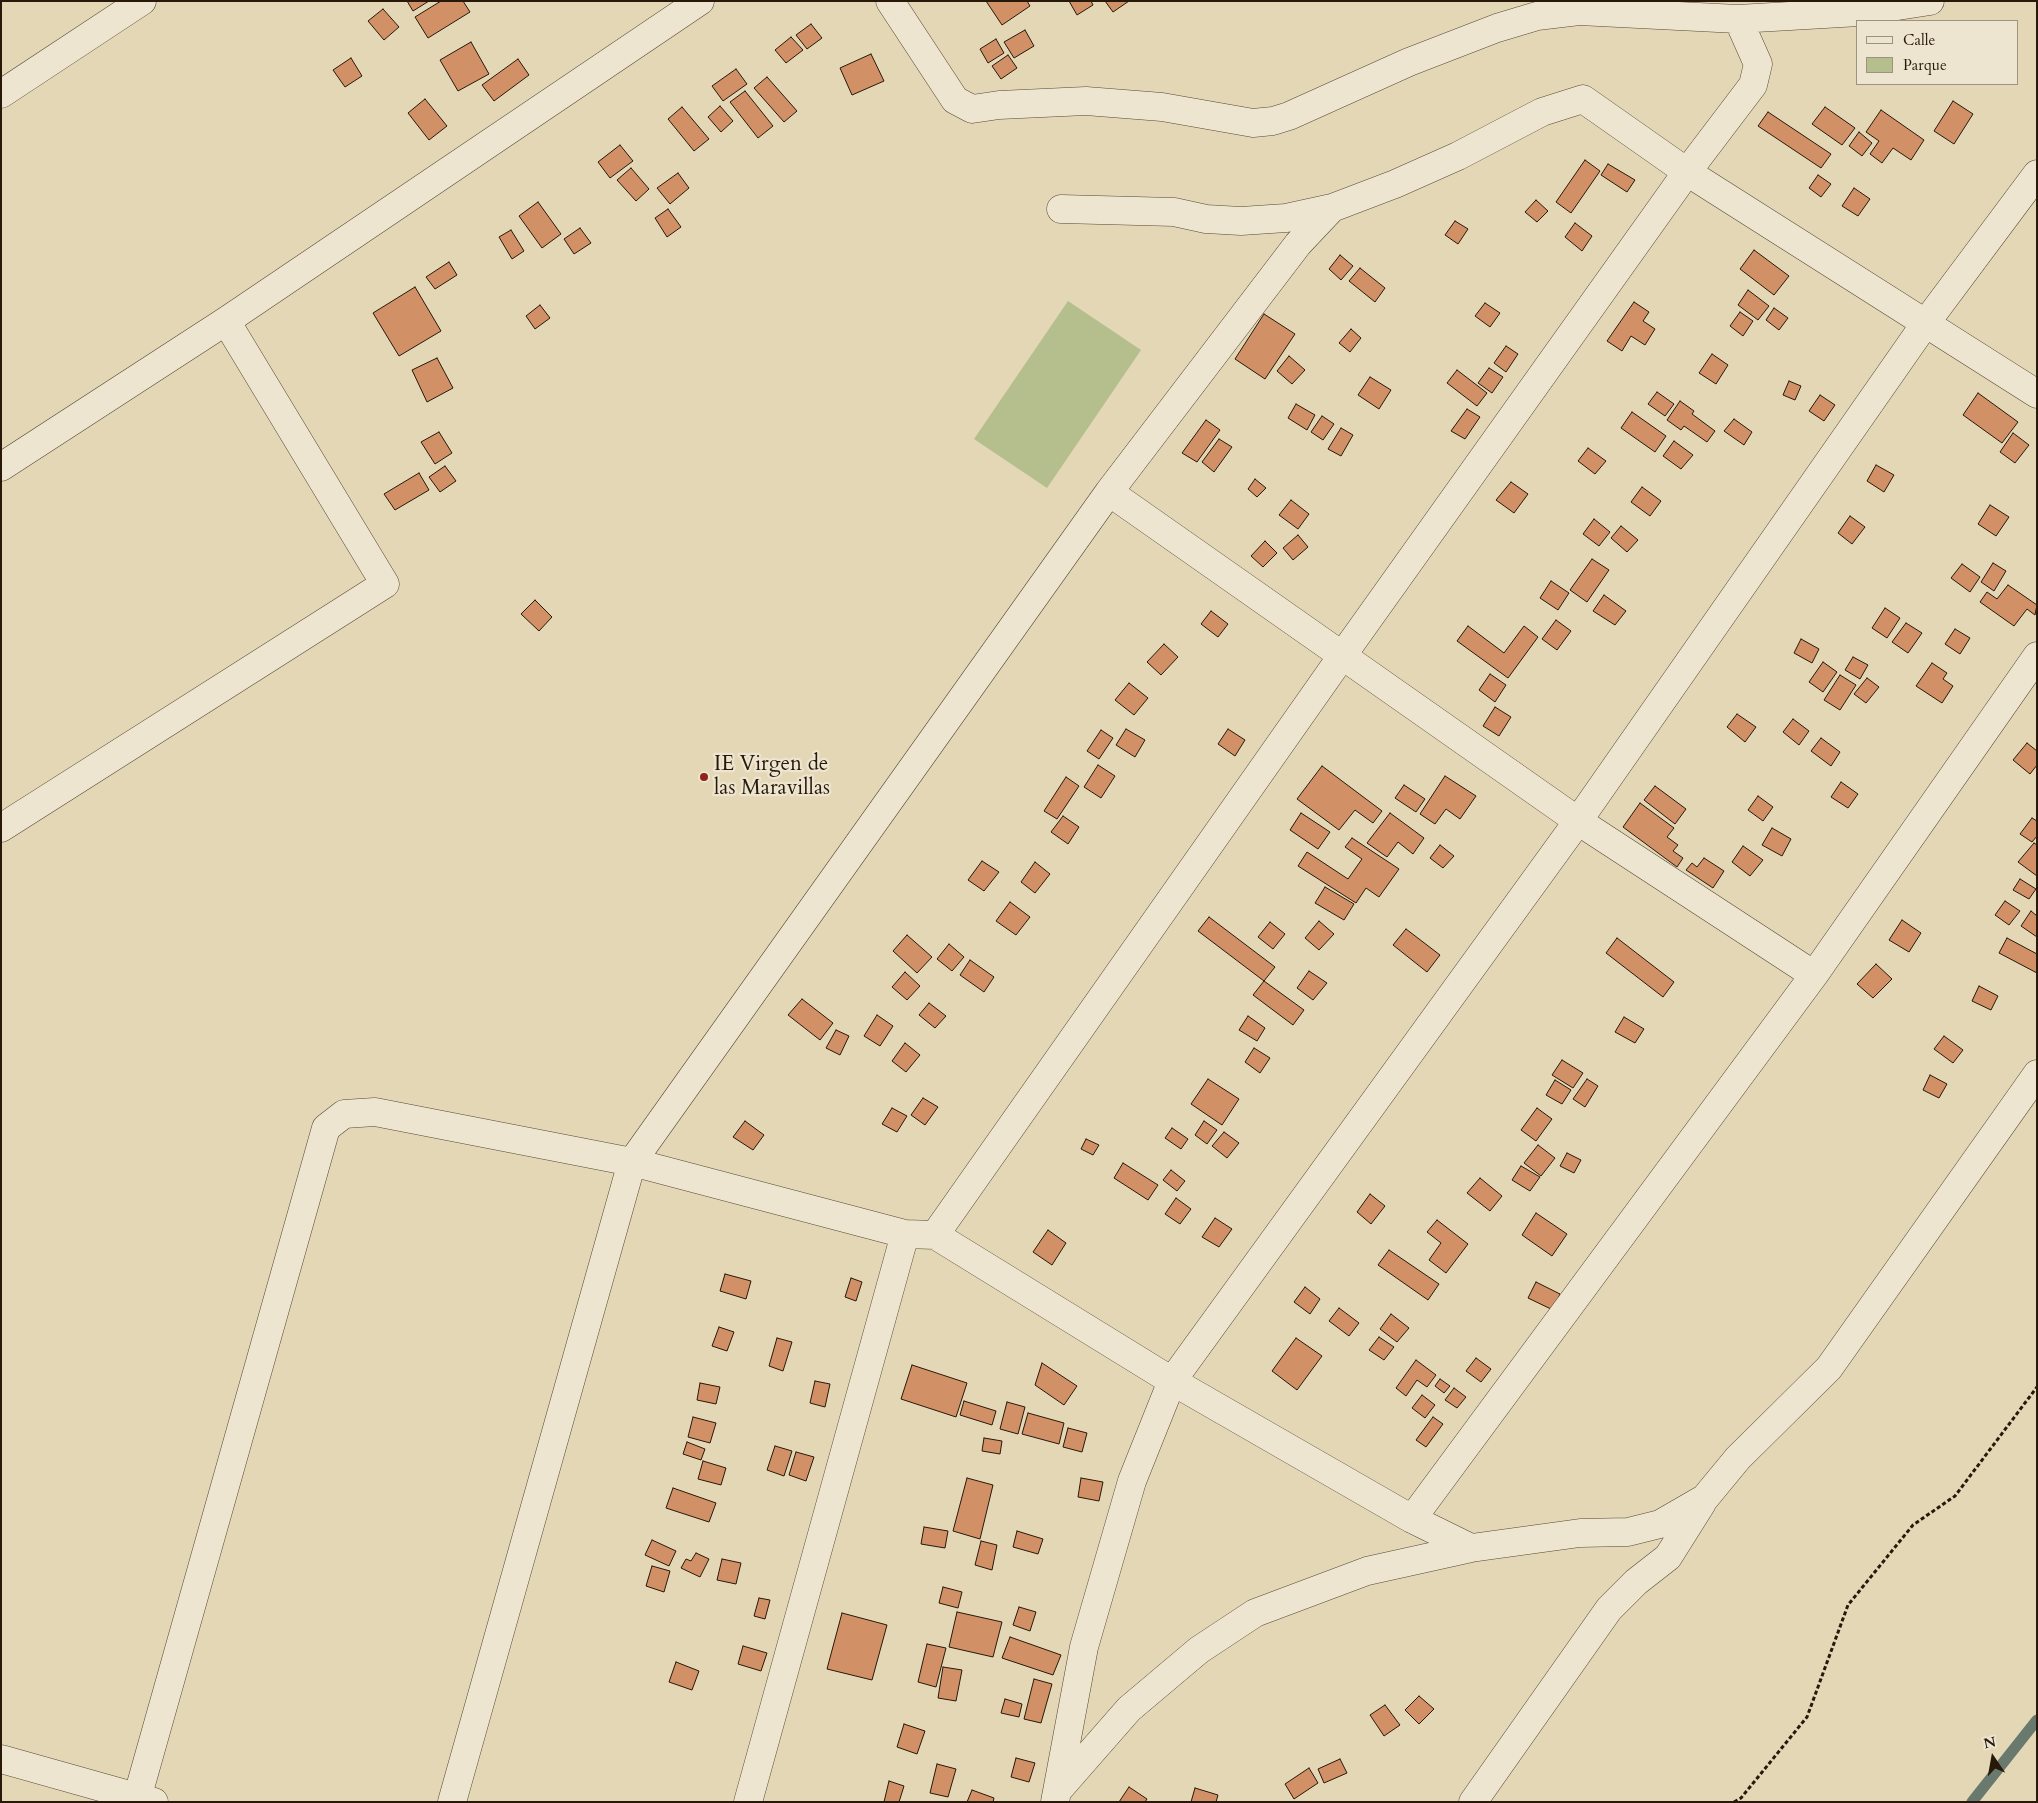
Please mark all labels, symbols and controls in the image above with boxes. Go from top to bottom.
legend [1856,20,2018,85]
text: Calle [1903,30,1935,50]
text: Parque [1903,55,1947,75]
place label: IE Virgen de las Maravillas [714,752,830,802]
marker: IE Virgen de las Maravillas [698,771,710,783]
text: N [1982,1732,1998,1753]
north arrow [1968,1733,2018,1783]

